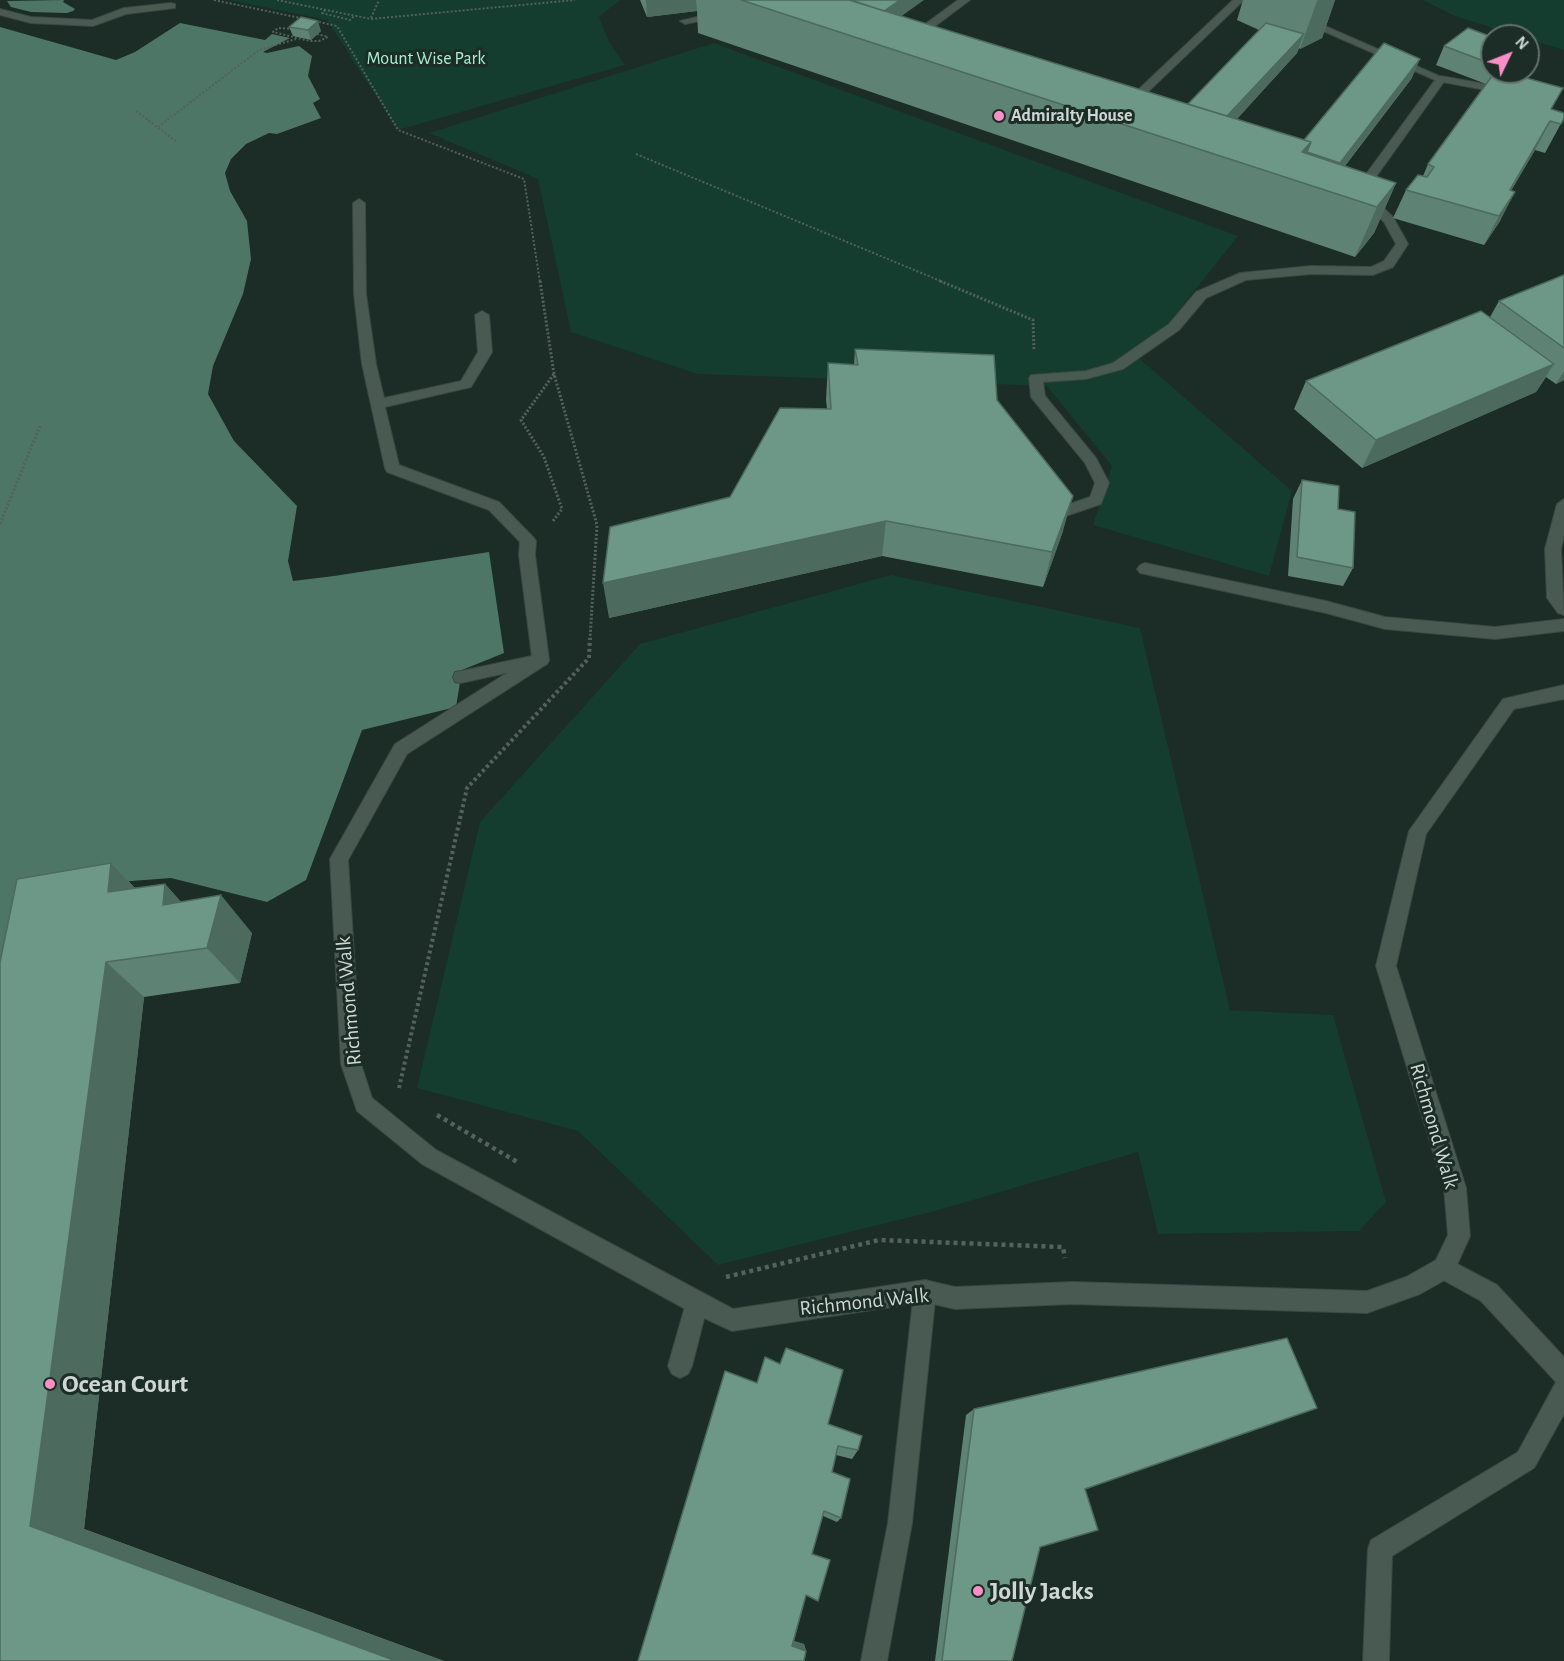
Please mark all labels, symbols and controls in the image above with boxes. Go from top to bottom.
north arrow [1480,24,1540,84]
text: N [1512,34,1531,53]
park label: Mount Wise Park [366,48,486,70]
place label: Admiralty House [1011,105,1132,127]
marker: Admiralty House [992,109,1006,123]
street label: Richmond Walk [331,935,367,1067]
street label: Richmond Walk [1404,1060,1464,1192]
street label: Richmond Walk [798,1283,930,1321]
place label: Ocean Court [62,1368,188,1400]
marker: Ocean Court [43,1377,57,1391]
place label: Jolly Jacks [990,1575,1094,1607]
marker: Jolly Jacks [971,1584,985,1598]

